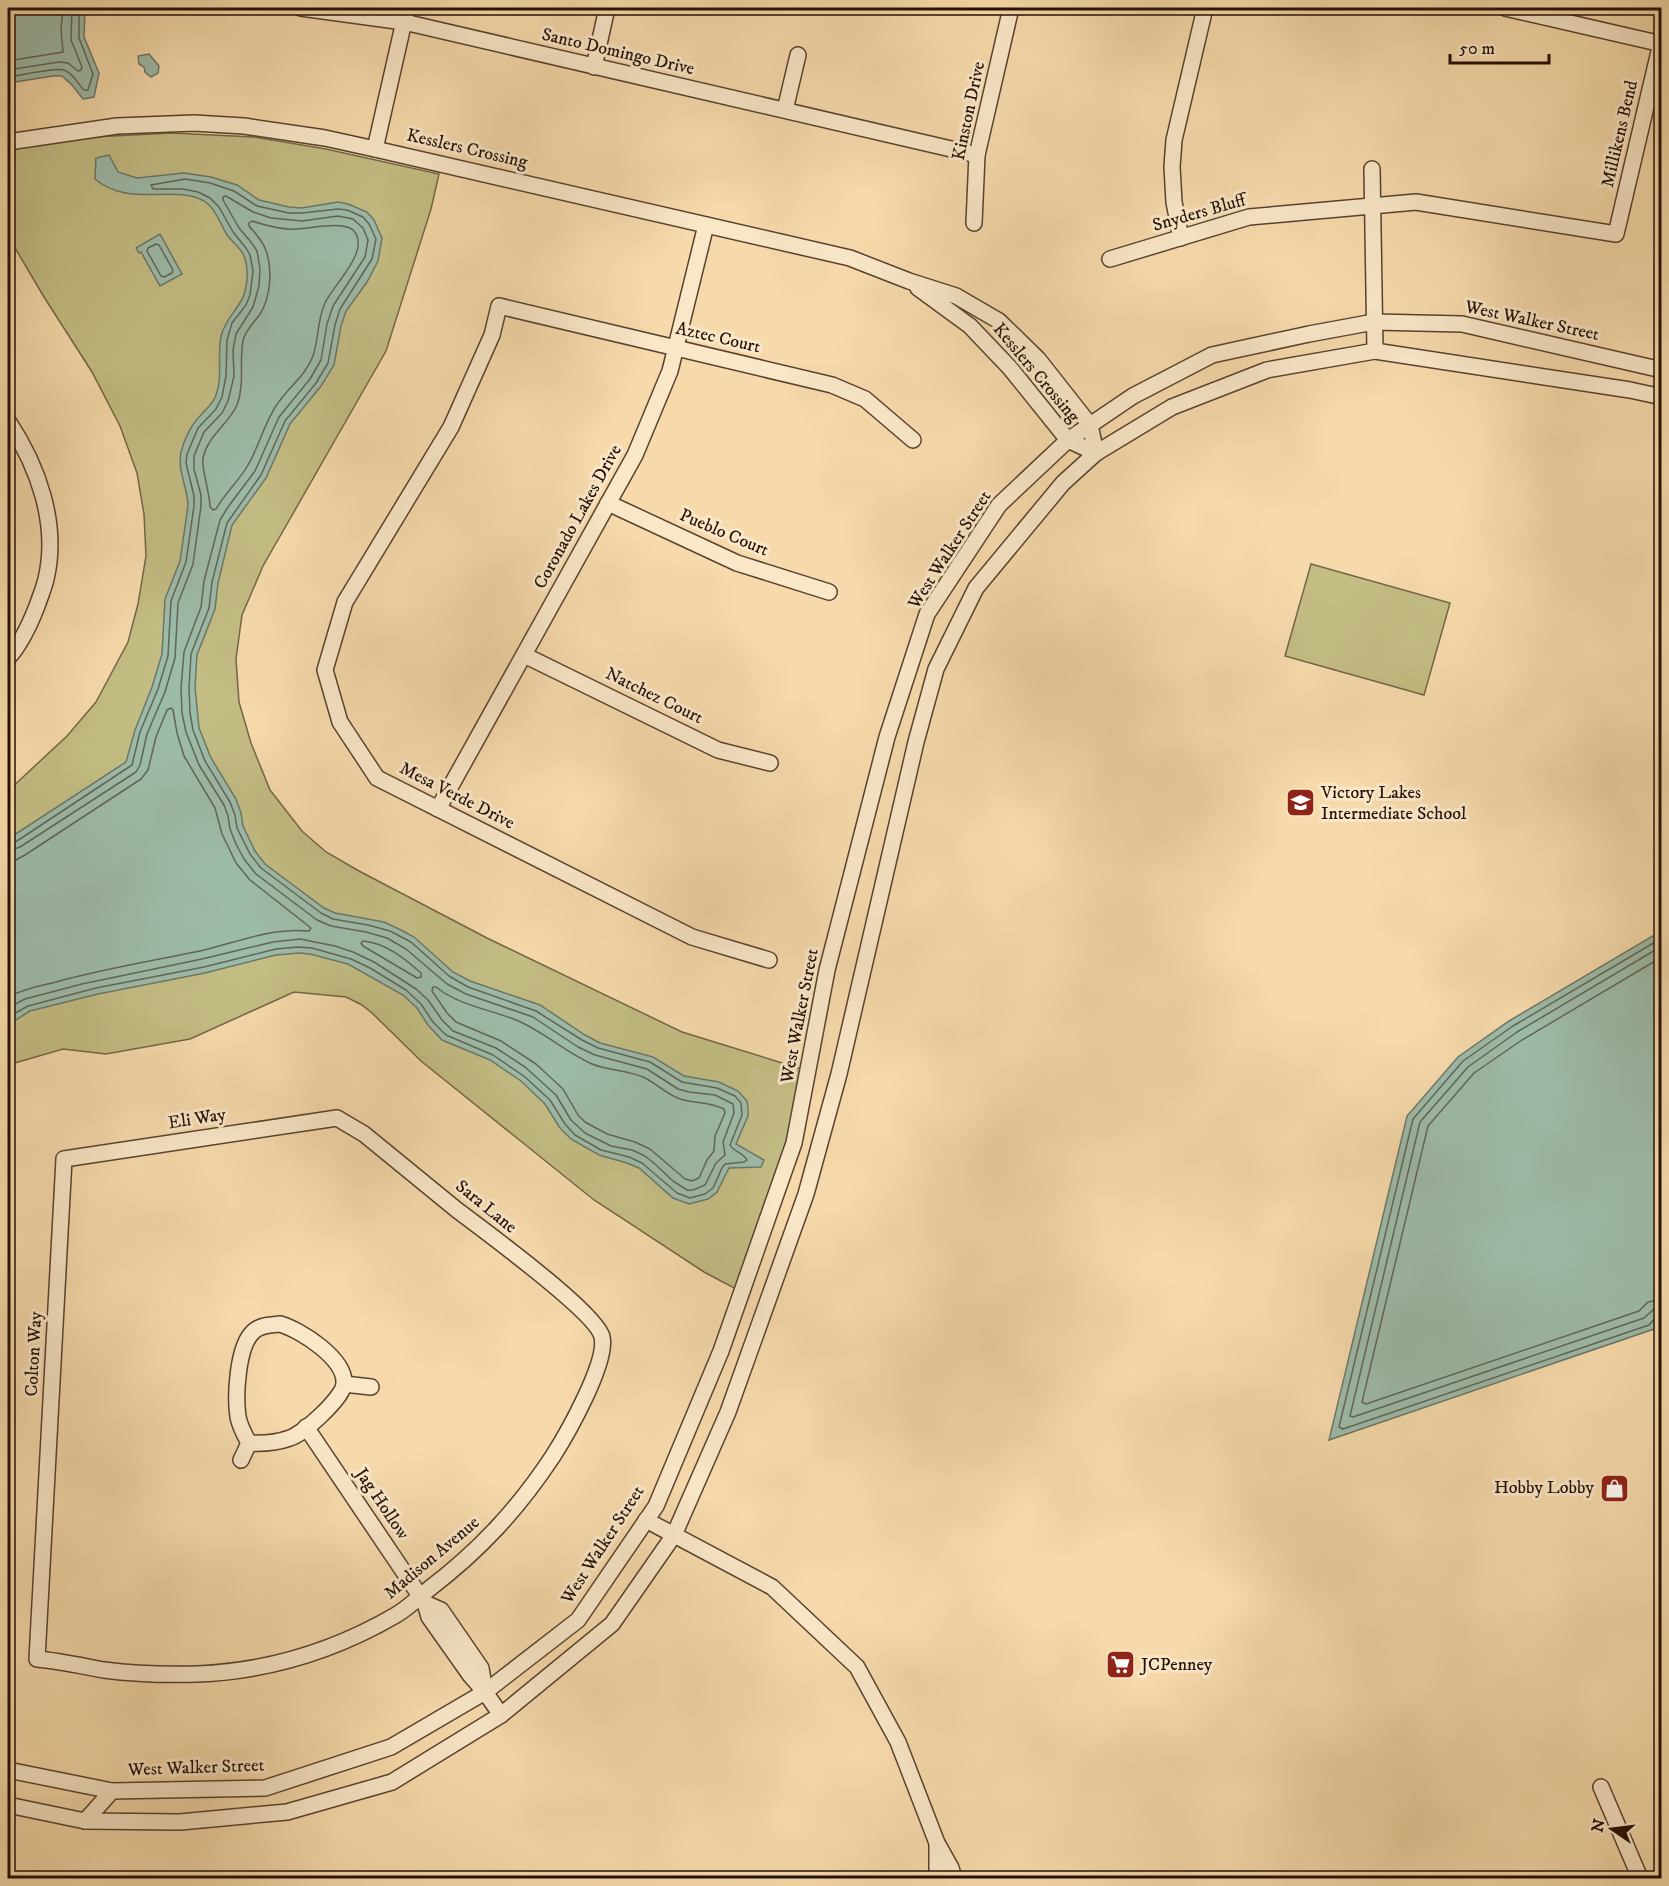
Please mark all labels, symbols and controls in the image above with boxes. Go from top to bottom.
street label: Santo Domingo Drive [540,24,696,80]
scale bar [1450,27,1549,65]
text: 50 m [1459,38,1495,60]
street label: Kinston Drive [948,60,990,162]
street label: Millikens Bend [1597,78,1643,190]
street label: Kesslers Crossing [404,124,530,174]
street label: Snyders Bluff [1150,188,1251,237]
street label: West Walker Street [1462,296,1601,346]
street label: Aztec Court [674,318,763,358]
street label: Kesslers Crossing [988,319,1084,428]
street label: Coronado Lakes Drive [529,441,627,593]
street label: West Walker Street [903,487,997,614]
street label: Pueblo Court [676,504,772,562]
street label: Natchez Court [602,663,707,729]
street label: Mesa Verde Drive [396,758,518,834]
place label: Victory Lakes Intermediate School [1320,782,1467,825]
school or university icon: Victory Lakes Intermediate School [1284,787,1316,819]
street label: West Walker Street [776,947,824,1086]
street label: Eli Way [167,1104,228,1134]
street label: Sara Lane [451,1176,521,1238]
street label: Colton Way [21,1310,47,1397]
street label: Jag Hollow [349,1462,414,1544]
shop icon: Hobby Lobby [1599,1472,1631,1504]
place label: Hobby Lobby [1494,1477,1594,1499]
street label: West Walker Street [556,1482,650,1609]
street label: Madison Avenue [380,1512,484,1604]
supermarket icon: JCPenney [1104,1649,1136,1681]
place label: JCPenney [1139,1654,1213,1676]
street label: West Walker Street [126,1755,265,1781]
north arrow [1582,1799,1642,1859]
text: N [1587,1817,1610,1834]

